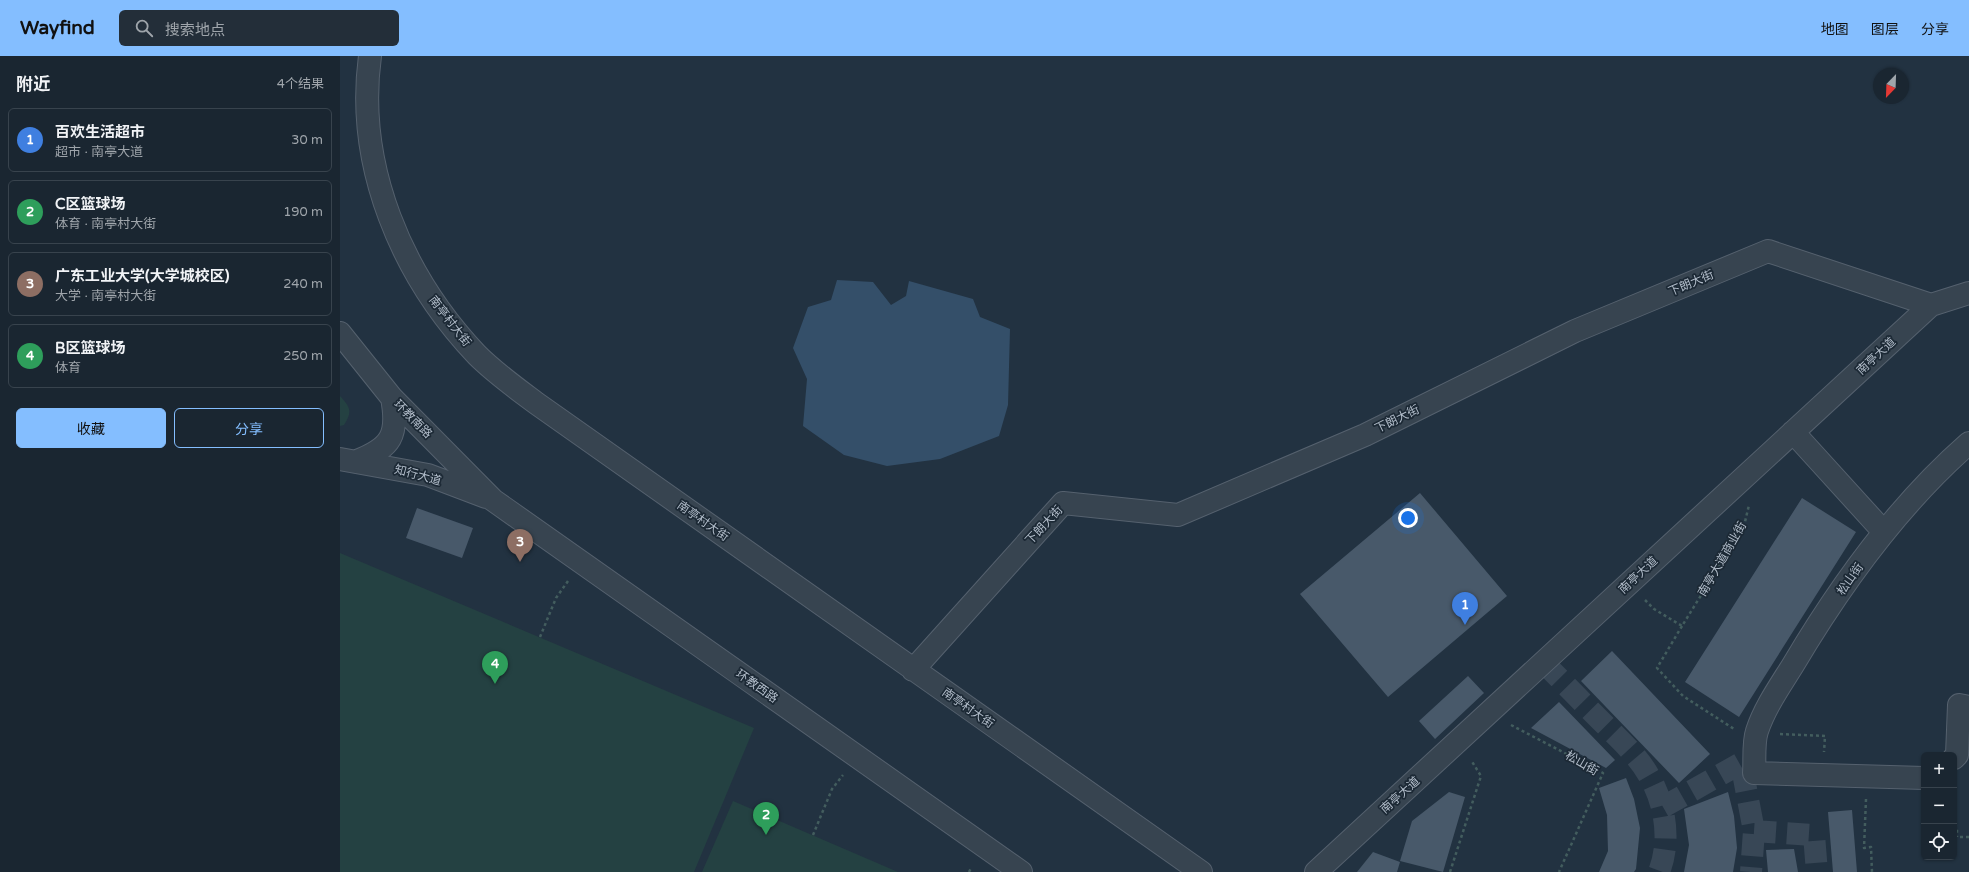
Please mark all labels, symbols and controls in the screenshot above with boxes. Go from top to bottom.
search box [119,10,399,46]
text: Wayfind [20,17,95,39]
icon: search [133,17,155,39]
text: 搜索地点 [165,21,225,39]
text: 地图 [1821,21,1849,38]
text: 图层 [1871,21,1899,38]
text: 分享 [1921,21,1949,38]
north arrow [1873,68,1909,104]
text: 附近 [16,74,50,95]
text: 4个结果 [277,76,324,92]
text: 百欢生活超市 [55,123,145,141]
text: 1 [26,132,34,148]
text: 30 m [291,132,323,148]
text: 超市 · 南亭大道 [55,144,143,160]
text: C区篮球场 [55,195,125,213]
text: 2 [26,204,34,220]
text: 190 m [283,204,323,220]
text: 体育 · 南亭村大街 [55,216,156,232]
text: 广东工业大学(大学城校区) [55,267,229,285]
street label: 下朗大街 [1666,267,1716,299]
text: 3 [26,276,34,292]
text: 240 m [283,276,323,292]
text: 大学 · 南亭村大街 [55,288,156,304]
street label: 南亭村大街 [426,293,474,349]
street label: 南亭大道 [1854,335,1898,377]
text: B区篮球场 [55,339,125,357]
text: 4 [26,348,34,364]
text: 250 m [283,348,323,364]
text: 体育 [55,360,81,376]
street label: 环教南路 [391,397,435,441]
street label: 下朗大街 [1372,402,1422,436]
button: 收藏 [16,408,166,448]
button: 分享 [174,408,324,448]
street label: 知行大道 [393,462,443,488]
street label: 南亭村大街 [674,498,732,544]
street label: 下朗大街 [1023,503,1065,547]
your location [1398,508,1418,528]
street label: 南亭大道商业街 [1695,519,1749,599]
pin: 3 [507,529,533,562]
street label: 南亭大道 [1616,554,1660,596]
street label: 松山街 [1834,560,1866,598]
pin: 1 [1452,592,1478,625]
pin: 4 [482,651,508,684]
street label: 环教西路 [733,666,781,706]
street label: 南亭村大街 [939,685,997,731]
street label: 松山街 [1563,748,1601,778]
map controls [1921,752,1957,860]
button: + [1921,752,1957,788]
street label: 南亭大道 [1377,774,1423,816]
button: − [1921,788,1957,824]
pin: 2 [753,802,779,835]
button: locate [1921,824,1957,860]

